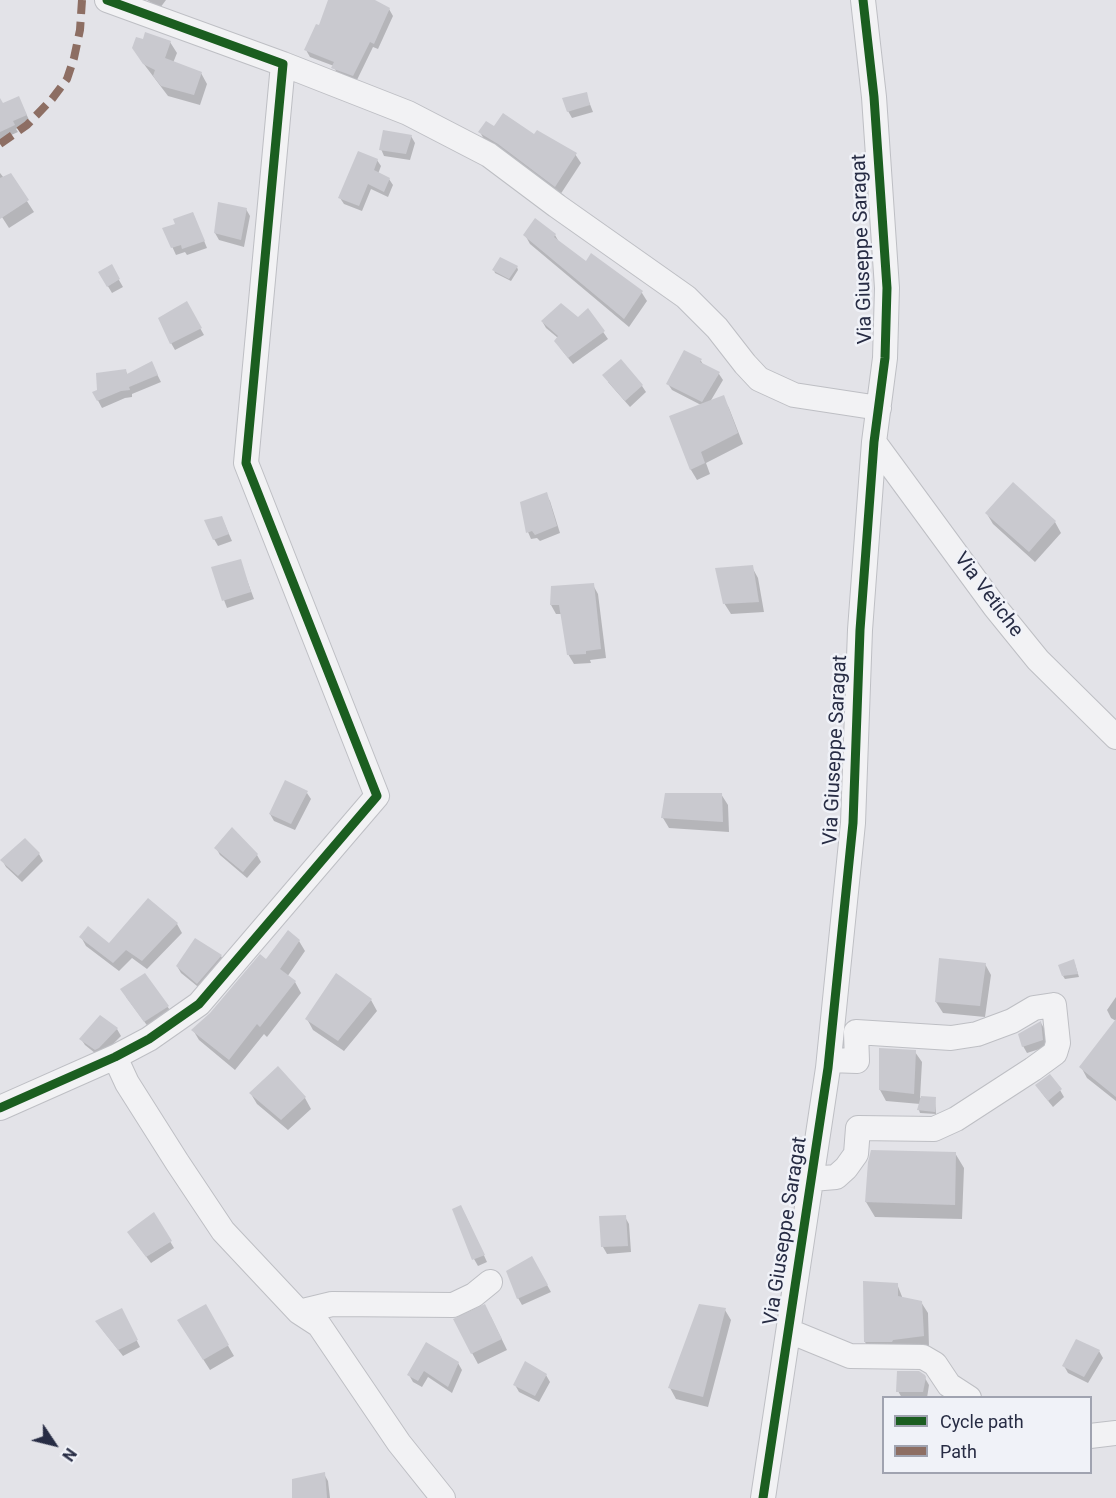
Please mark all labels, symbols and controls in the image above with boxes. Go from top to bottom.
street label: Via Giuseppe Saragat [848,153,878,345]
street label: Via Vetiche [948,548,1028,642]
street label: Via Giuseppe Saragat [819,654,853,846]
street label: Via Giuseppe Saragat [759,1135,813,1327]
legend [882,1396,1092,1474]
text: Cycle path [940,1411,1024,1432]
north arrow [24,1414,84,1474]
text: Path [940,1441,977,1462]
text: N [58,1445,80,1465]

